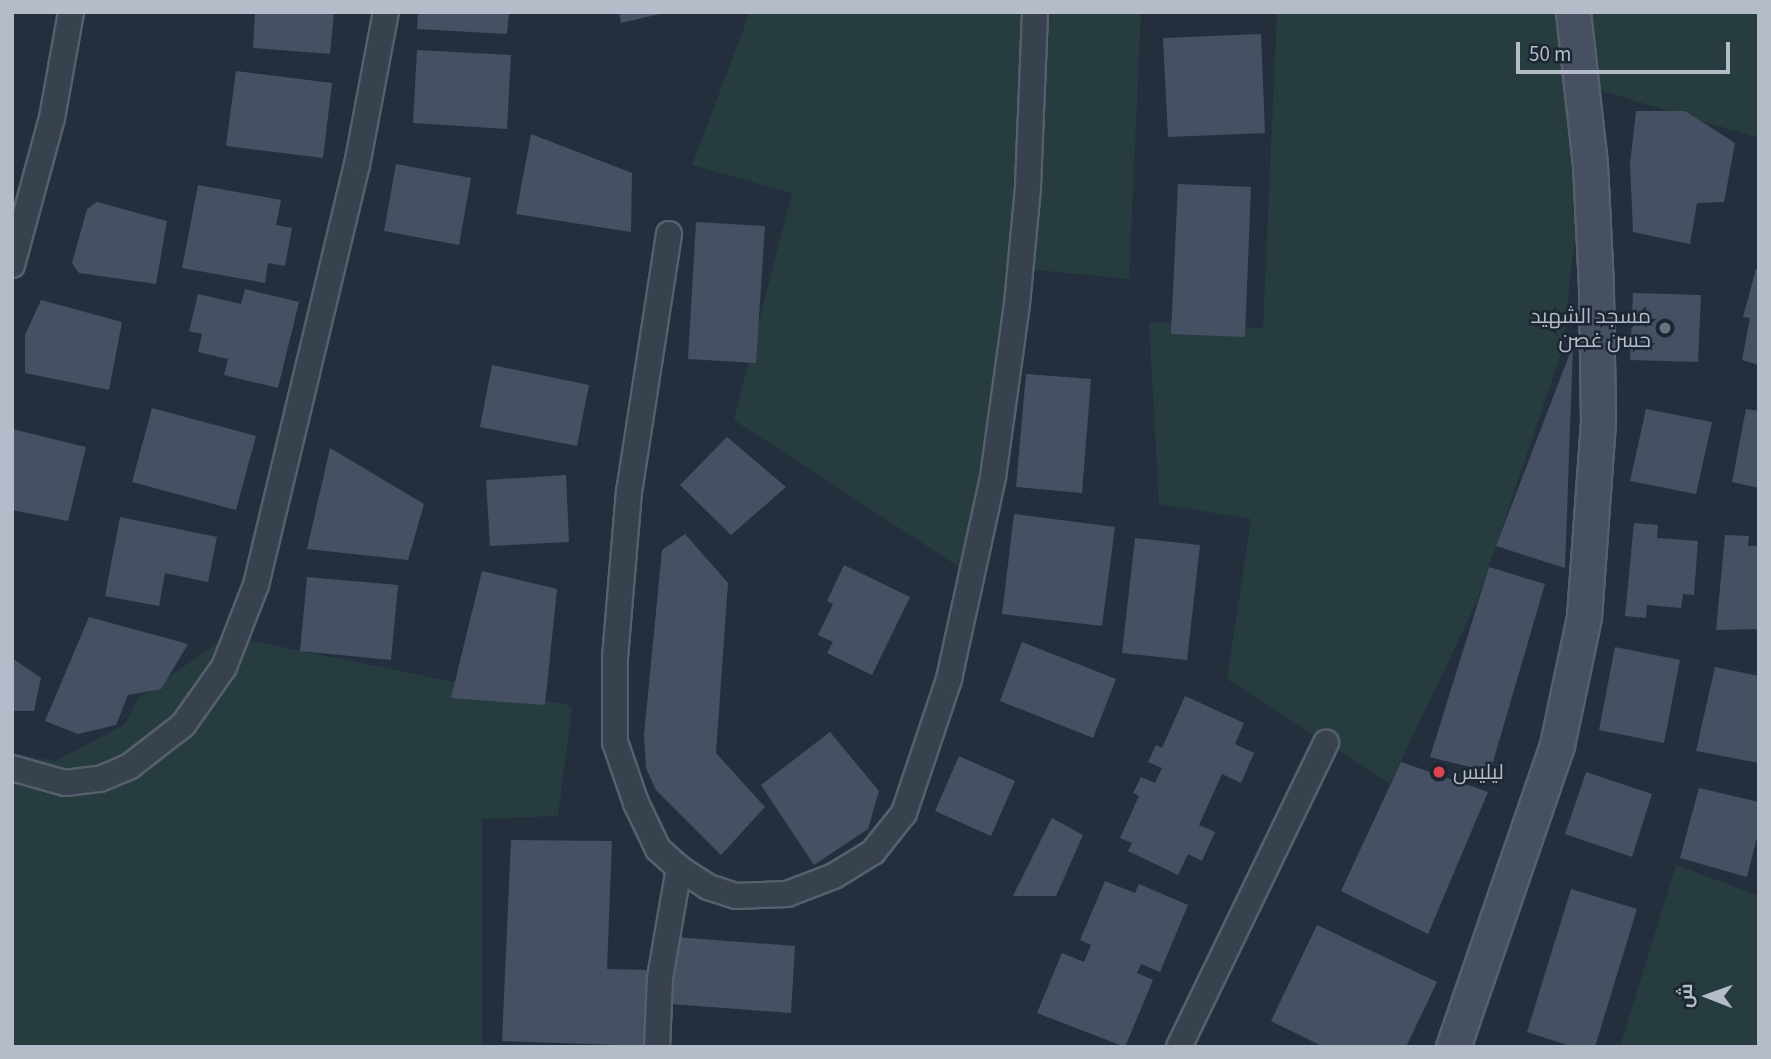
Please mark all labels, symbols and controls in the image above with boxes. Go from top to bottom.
scale bar [1519,28,1732,72]
text: 50 m [1529,39,1571,69]
place label: مسجد الشهيد حسن غصن [1531,303,1651,353]
marker: مسجد الشهيد حسن غصن [1657,320,1673,336]
place label: ليليس [1453,759,1504,785]
marker: ليليس [1431,764,1447,780]
north arrow [1673,961,1743,1031]
text: ش [1673,983,1700,1008]

